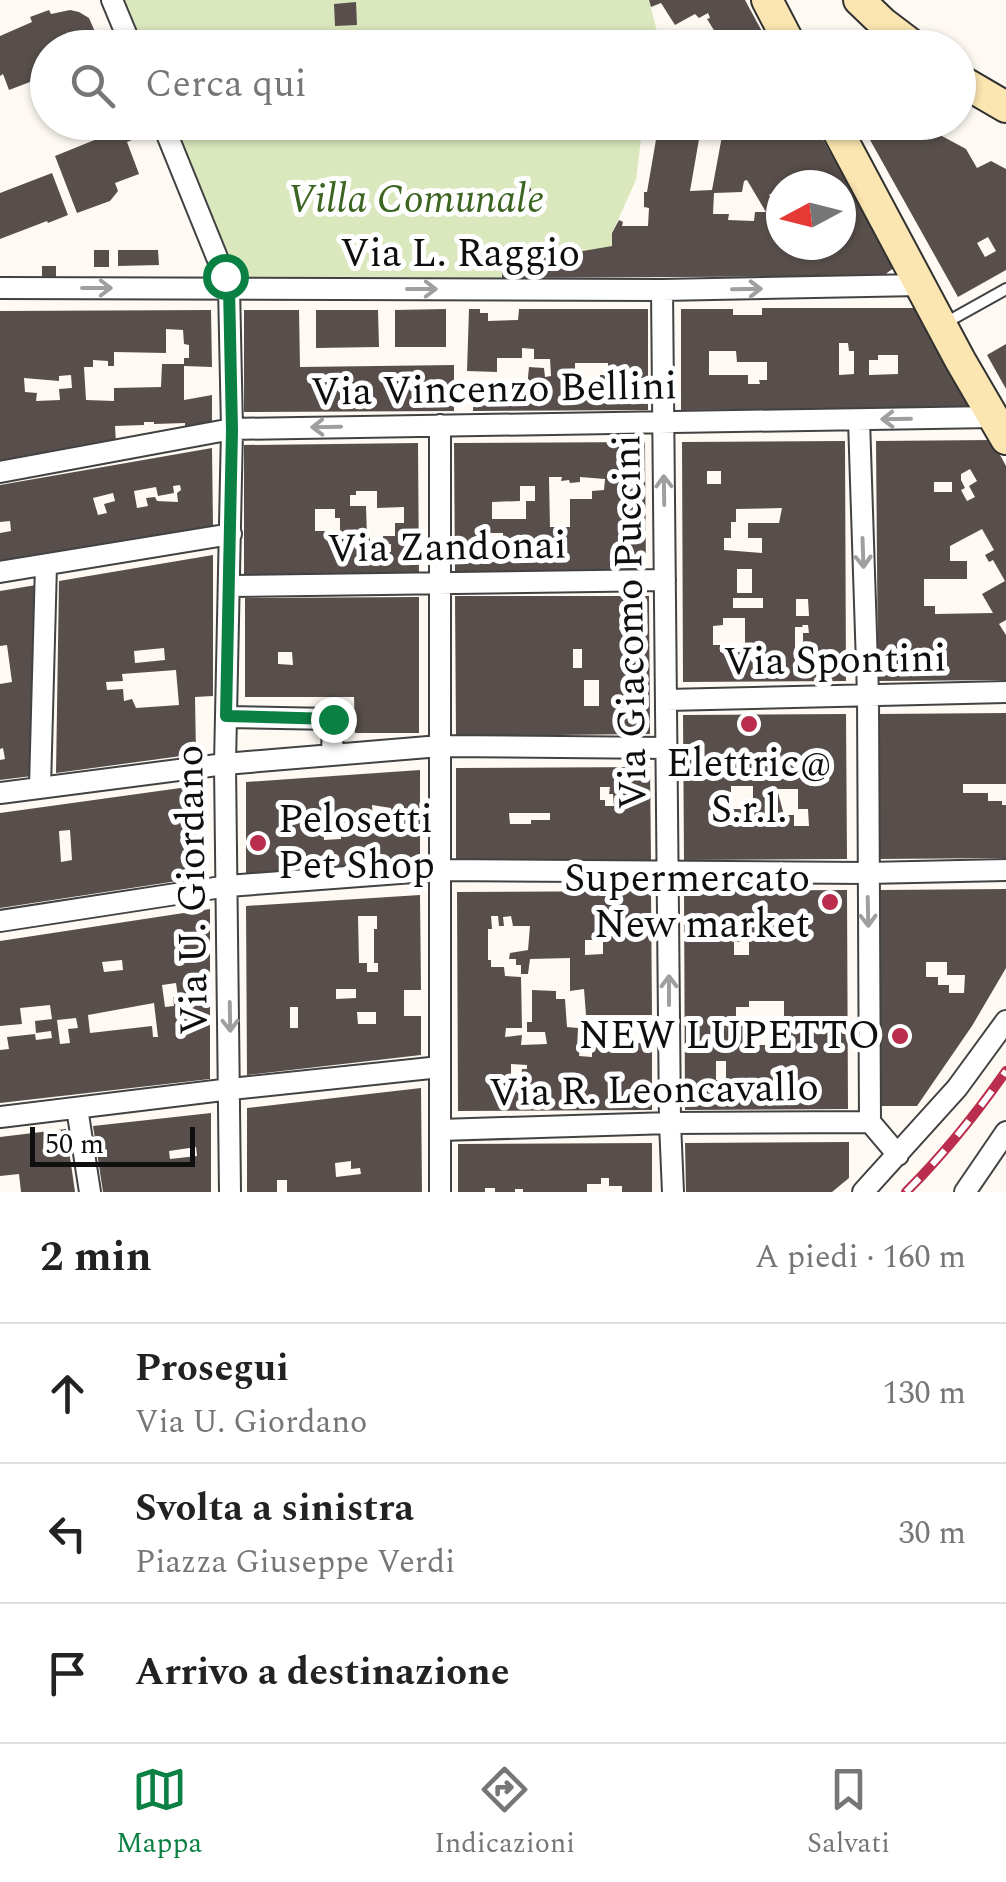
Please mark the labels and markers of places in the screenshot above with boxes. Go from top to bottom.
marker: Elettric@ S.r.l. [738,713,760,735]
place label: Elettric@ S.r.l. [666,734,832,841]
place label: Pelosetti Pet Shop [278,790,435,897]
marker: Pelosetti Pet Shop [247,832,269,854]
place label: Supermercato New market [564,849,810,956]
marker: Supermercato New market [819,891,841,913]
place label: NEW LUPETTO [578,1006,880,1067]
marker: NEW LUPETTO [889,1025,911,1047]

